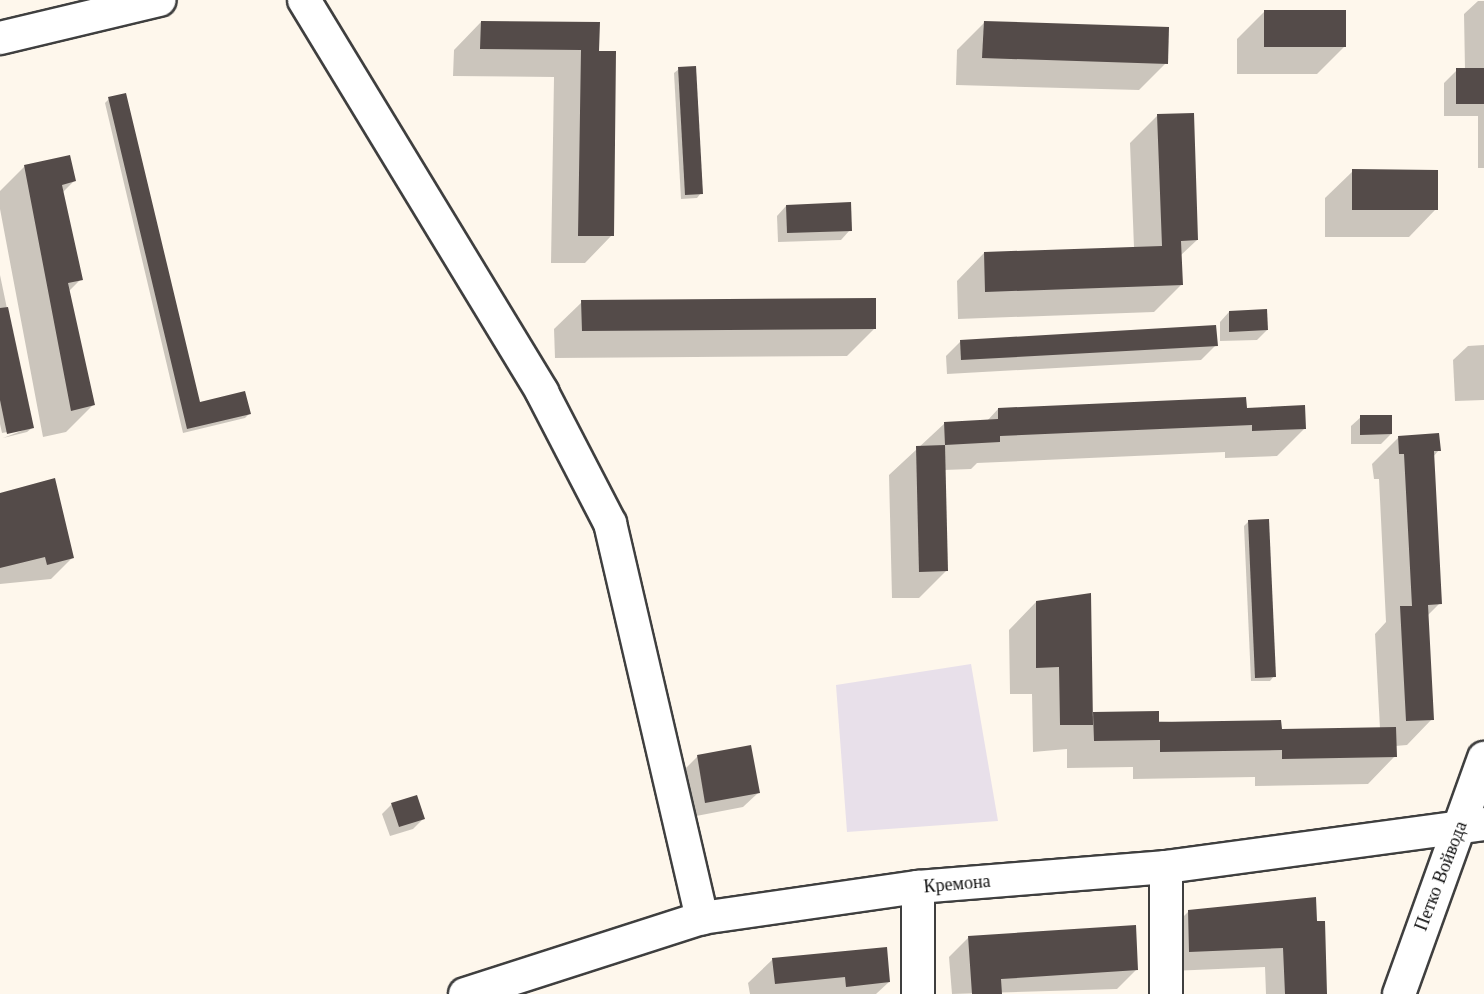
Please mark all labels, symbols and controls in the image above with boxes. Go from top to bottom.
street label: Петко Войвода [1410,818,1472,934]
street label: Кремона [923,870,991,898]

